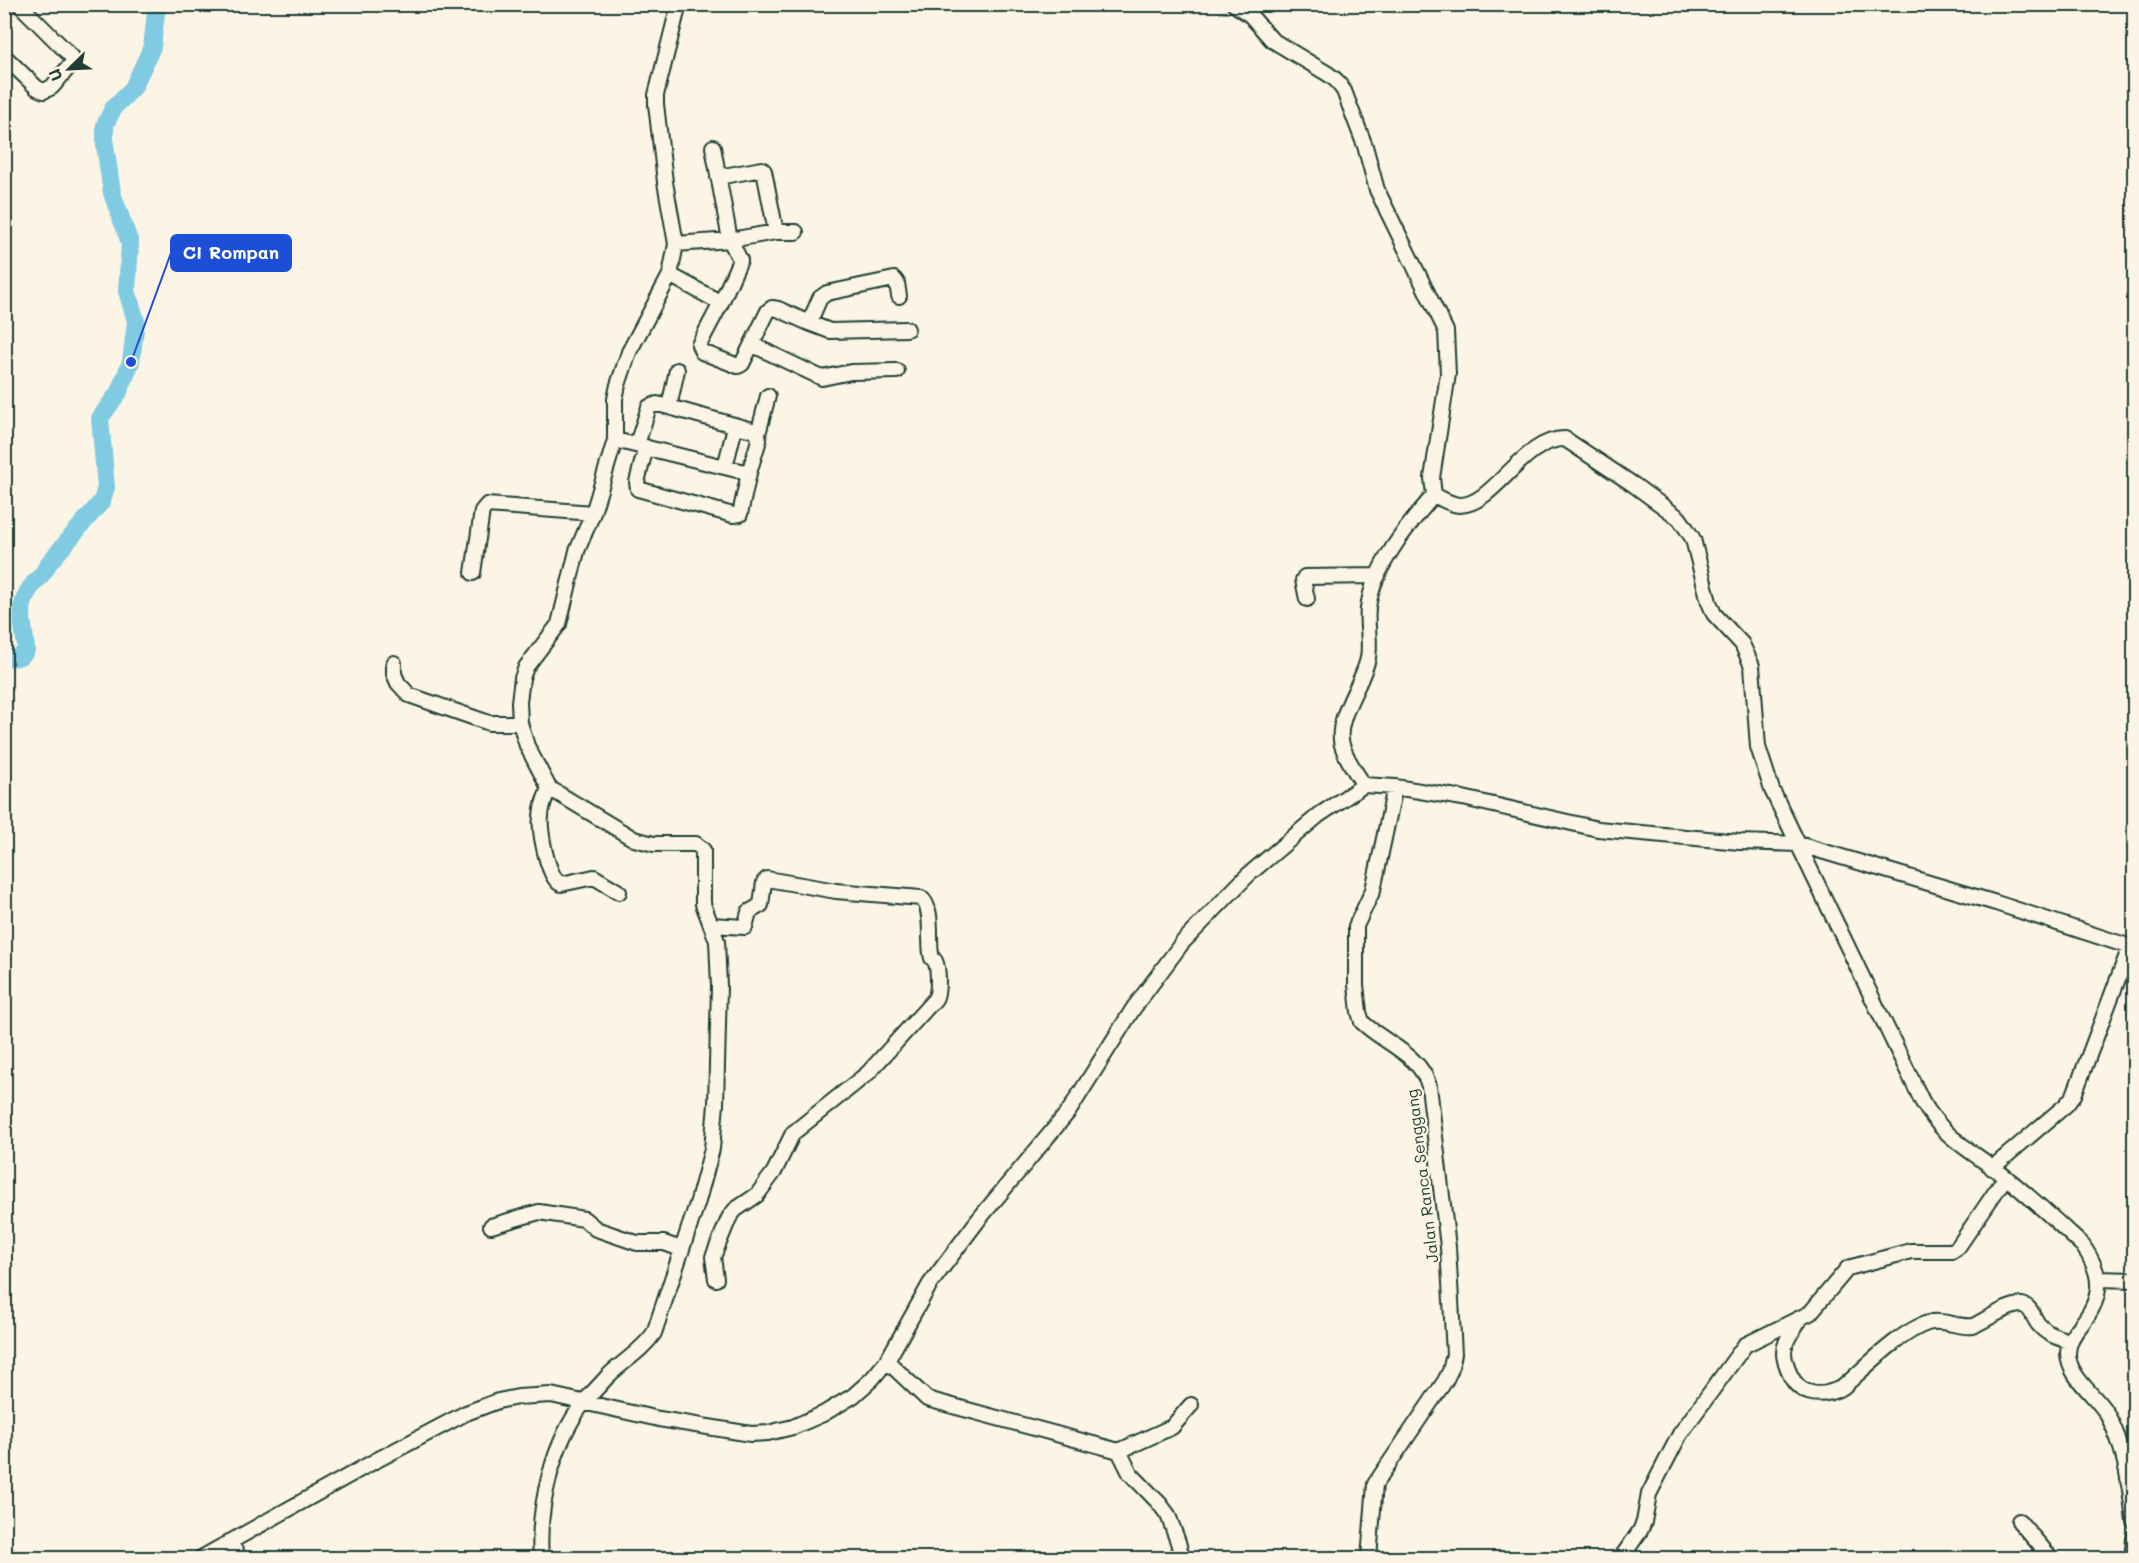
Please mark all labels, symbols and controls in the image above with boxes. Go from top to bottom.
north arrow [39,39,99,99]
text: U [43,66,67,85]
callout: Ci Rompan [171,235,291,271]
text: Ci Rompan [183,240,279,264]
street label: Jalan Ranca Senggang [1400,1088,1443,1264]

